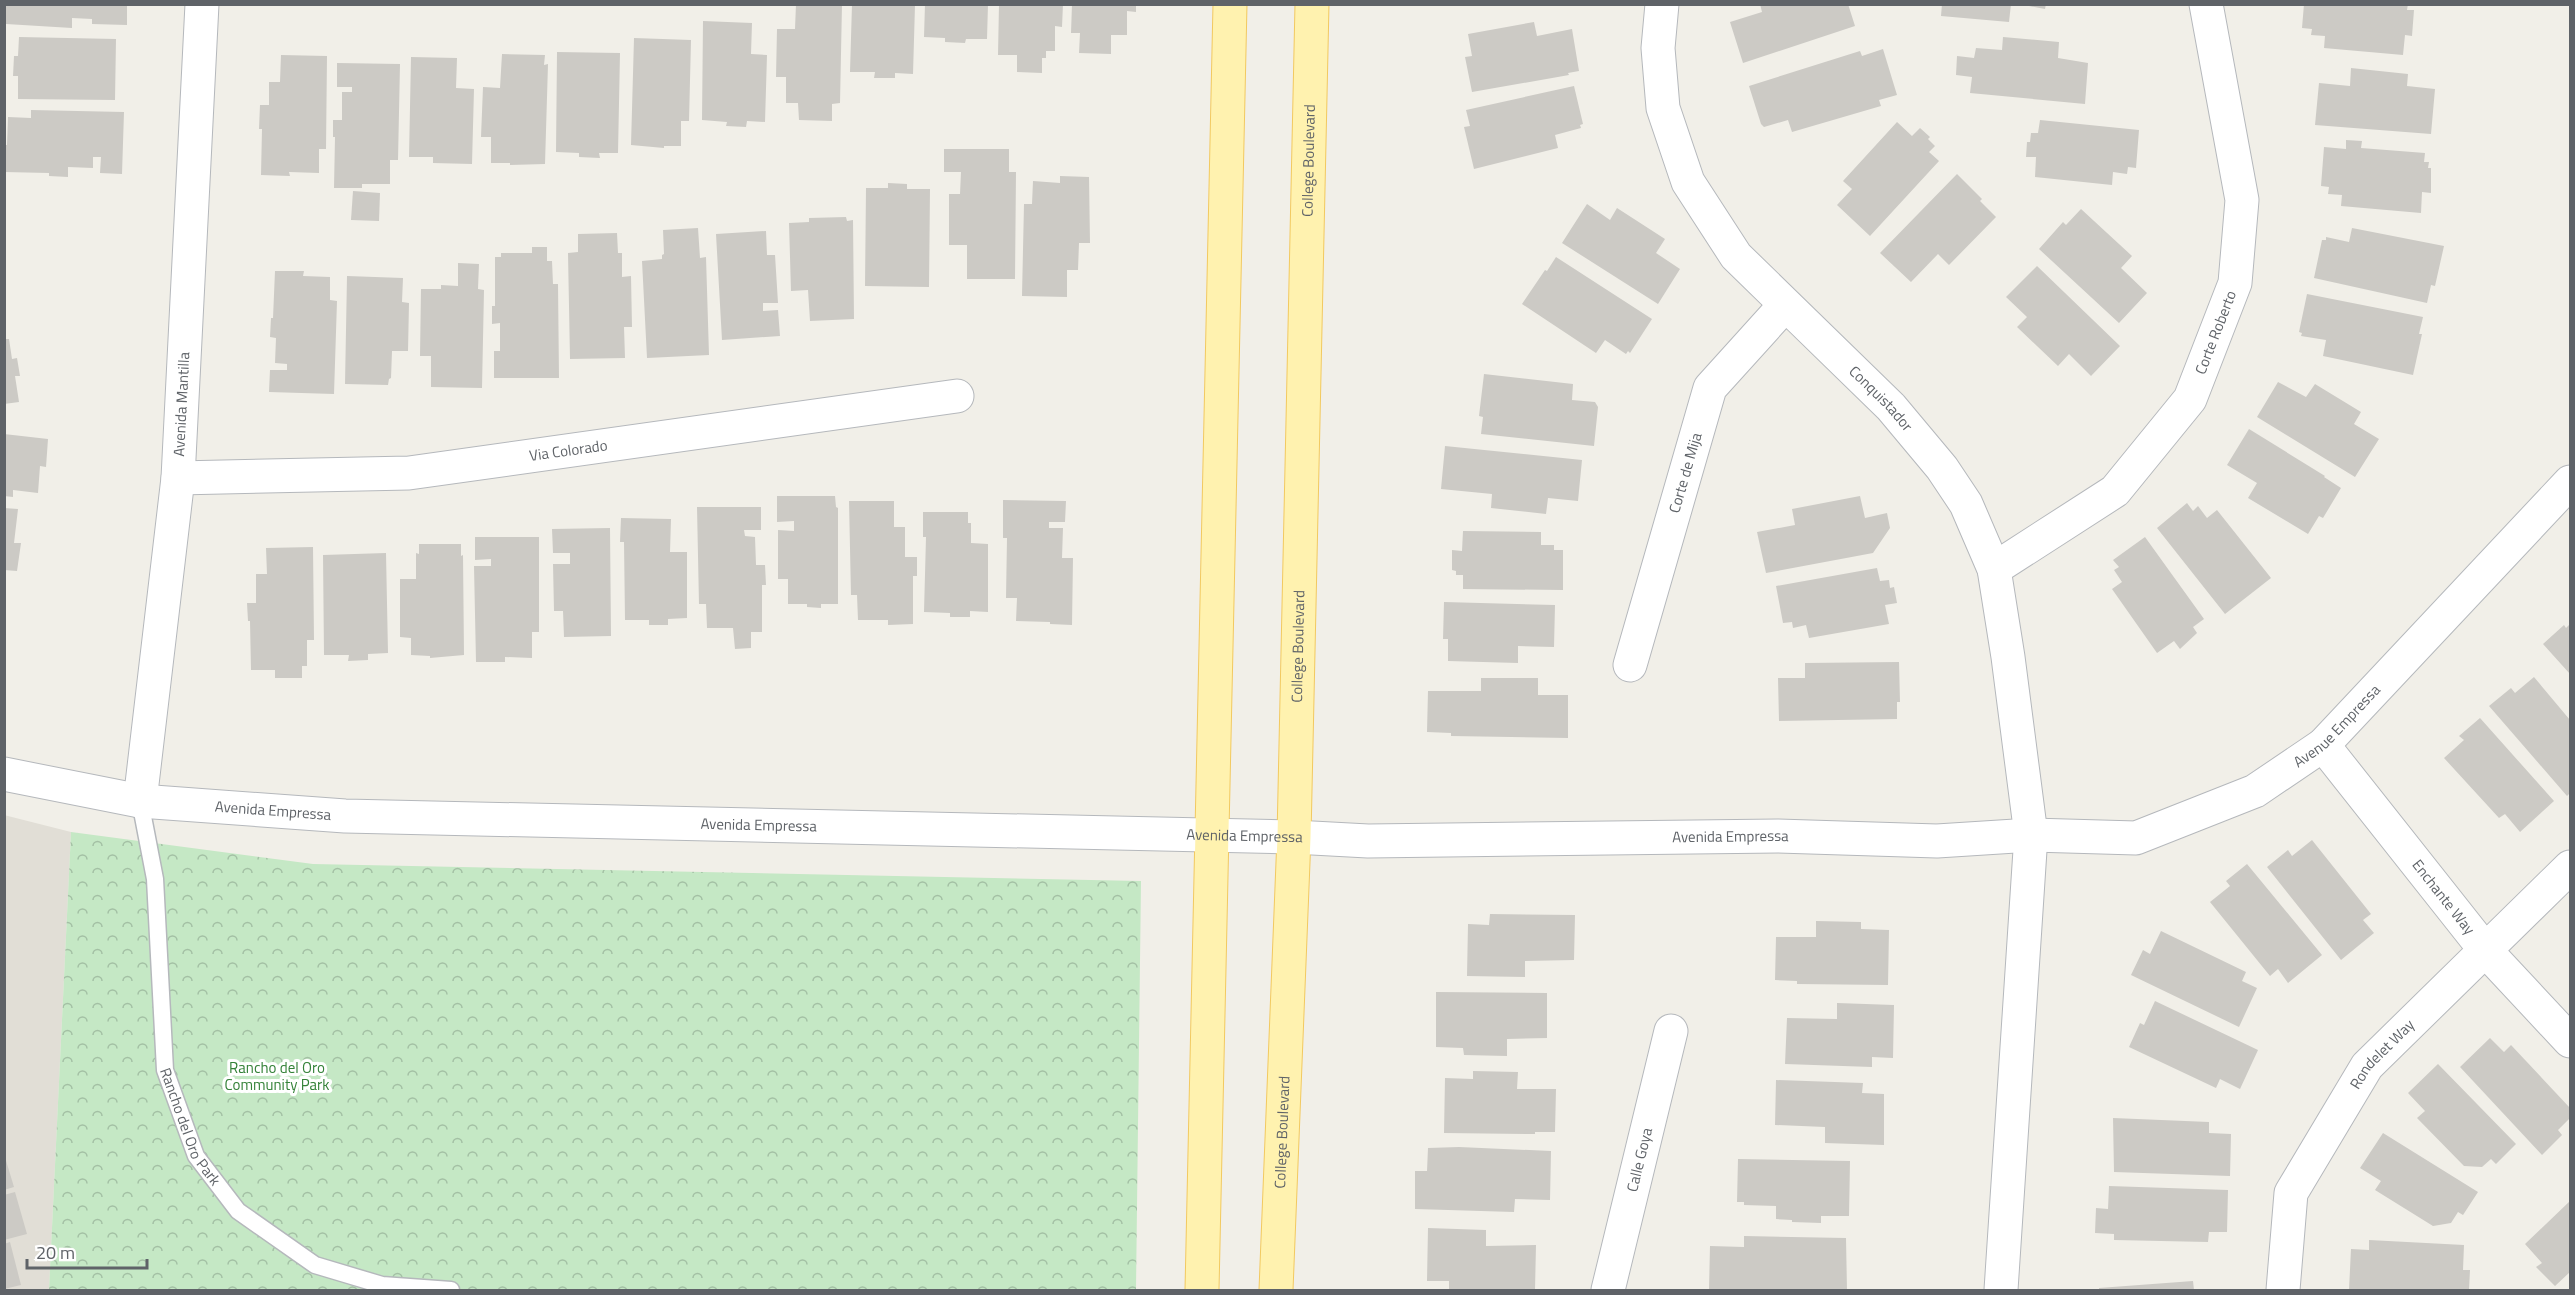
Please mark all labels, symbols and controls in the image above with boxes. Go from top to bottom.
street label: College Boulevard [1295,104,1321,217]
street label: Corte Roberto [2189,287,2242,378]
street label: Avenida Mantilla [167,351,195,457]
street label: Conquistador [1844,360,1919,436]
street label: Corte de Mija [1662,429,1708,516]
street label: Via Colorado [528,433,609,467]
street label: College Boulevard [1285,590,1310,703]
street label: Avenue Empressa [2288,678,2386,773]
street label: Avenida Empressa [214,795,332,826]
street label: Avenida Empressa [700,812,818,837]
street label: Avenida Empressa [1186,823,1304,848]
street label: Avenida Empressa [1672,824,1789,848]
street label: Enchante Way [2407,854,2481,939]
street label: Rondelet Way [2344,1014,2419,1093]
park label: Rancho del Oro Community Park [225,1056,329,1096]
street label: Rancho del Oro Park [154,1064,227,1190]
street label: College Boulevard [1268,1075,1296,1189]
street label: Calle Goya [1620,1125,1658,1194]
scale bar [27,1232,147,1270]
text: 20 m [36,1239,75,1266]

